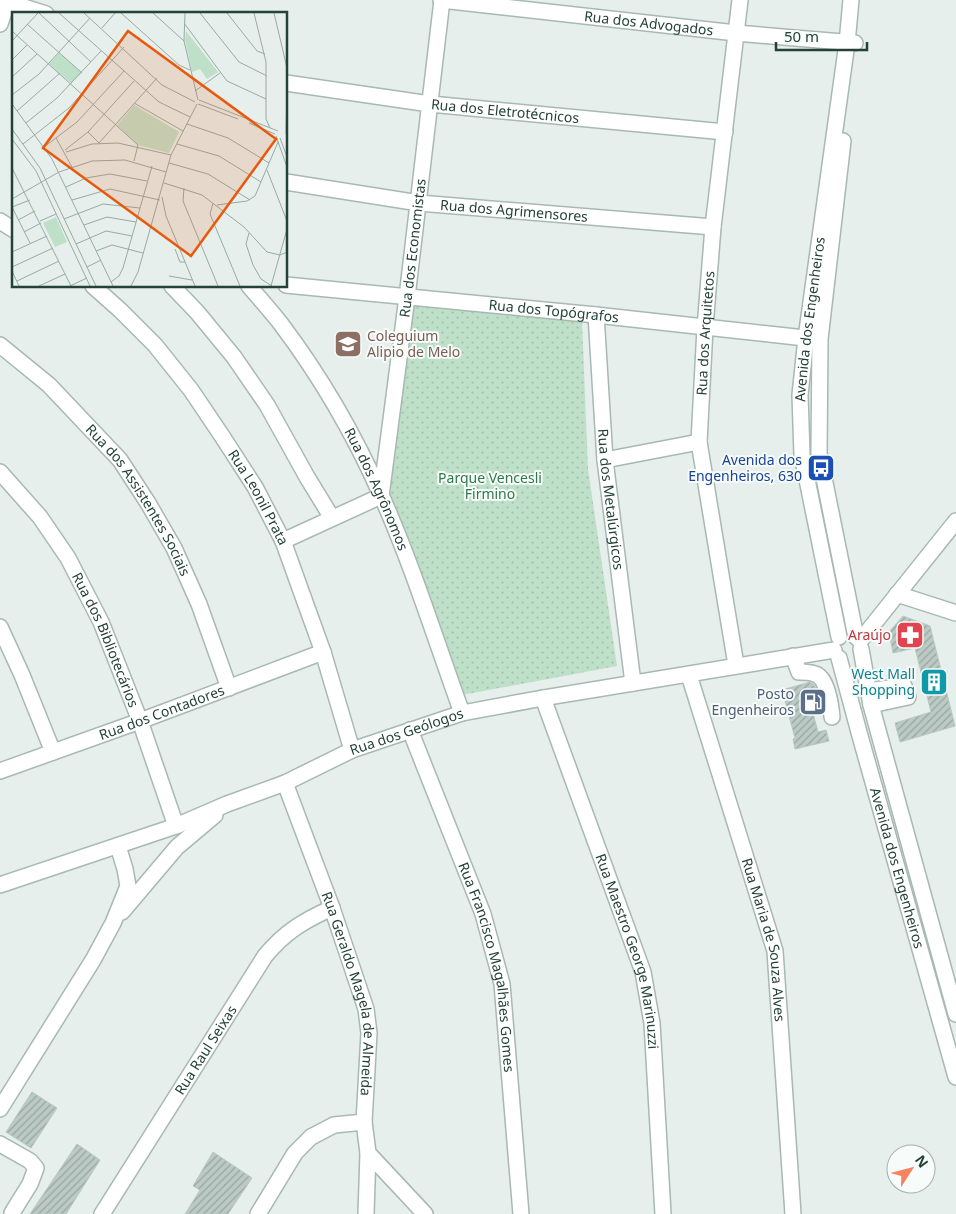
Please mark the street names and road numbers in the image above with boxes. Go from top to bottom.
street label: Rua dos Advogados [583,6,715,39]
street label: Rua dos Eletrotécnicos [430,94,580,127]
street label: Rua dos Economistas [394,177,430,318]
street label: Rua dos Agrimensores [439,195,589,226]
street label: Avenida dos Engenheiros [790,235,829,402]
street label: Rua dos Arquitetos [691,270,719,396]
street label: Rua dos Topógrafos [488,295,620,326]
street label: Rua dos Assistentes Sociais [82,420,195,579]
street label: Rua dos Agrônomos [340,424,413,553]
street label: Rua dos Metalúrgicos [594,428,629,571]
street label: Rua Leonil Prata [224,446,293,548]
street label: Rua dos Bibliotecários [68,569,144,710]
street label: Rua dos Contadores [96,680,227,744]
street label: Rua dos Geólogos [347,703,466,759]
street label: Avenida dos Engenheiros [866,785,929,951]
street label: Rua Maestro George Marinuzzi [592,851,663,1050]
street label: Rua Maria de Souza Alves [738,855,790,1023]
street label: Rua Francisco Magalhães Gomes [454,859,519,1073]
street label: Rua Geraldo Magela de Almeida [318,889,379,1097]
street label: Rua Raul Seixas [170,1001,241,1098]

